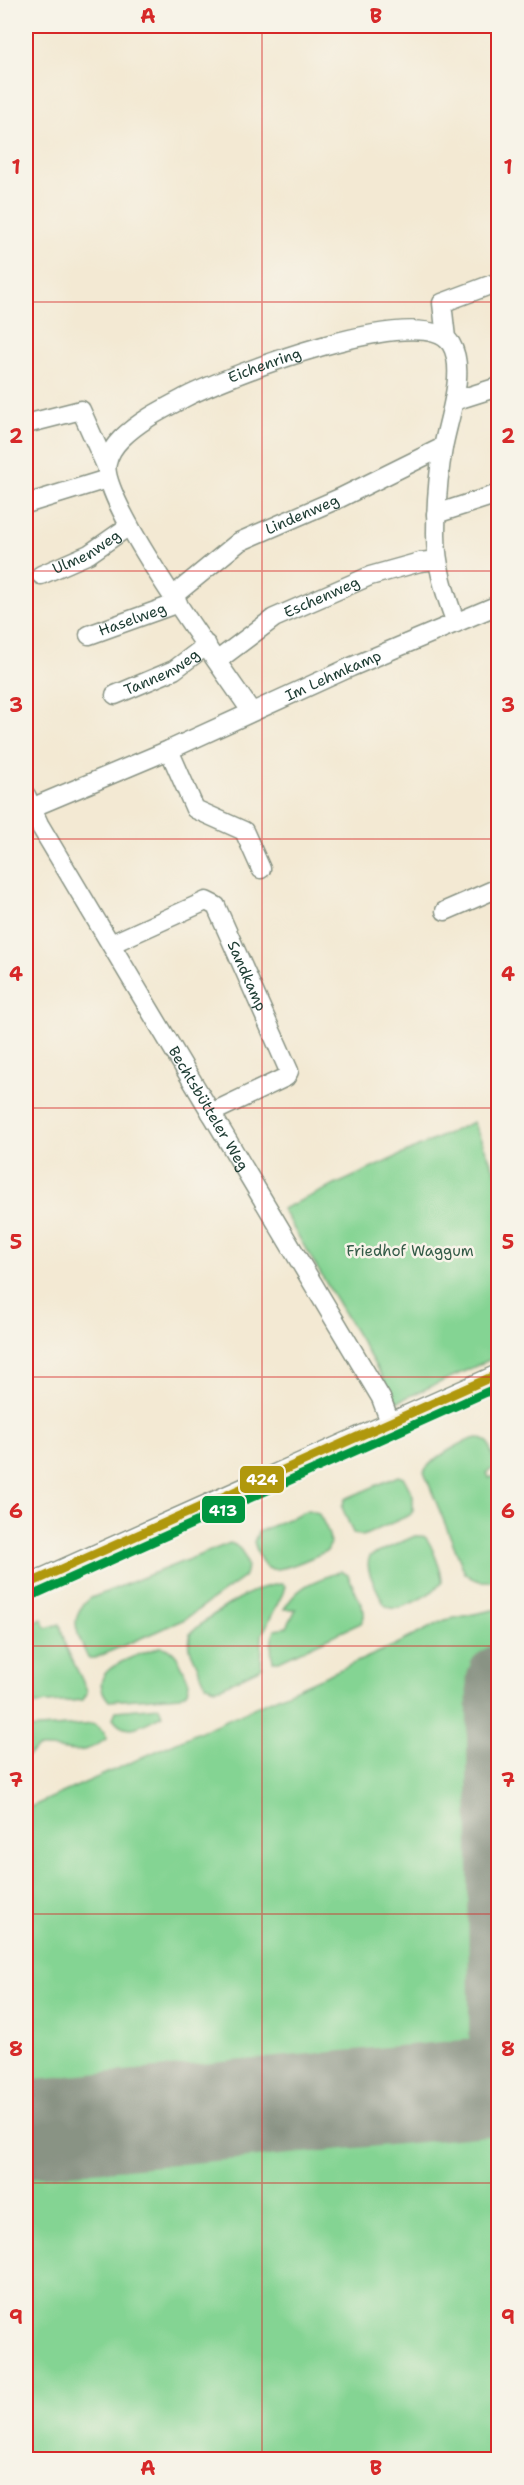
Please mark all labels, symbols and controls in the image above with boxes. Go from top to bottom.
text: A [140,3,156,29]
text: B [370,3,382,29]
text: 1 [11,154,21,180]
text: 1 [503,154,513,180]
street label: Eichenring [225,343,304,388]
text: 2 [9,423,23,449]
text: 2 [501,423,515,449]
street label: Lindenweg [262,490,342,539]
street label: Ulmenweg [49,525,124,579]
street label: Eschenweg [281,572,363,622]
street label: Haselweg [96,598,169,641]
street label: Tannenweg [121,644,203,700]
street label: Im Lehmkamp [282,645,384,706]
text: 3 [9,692,23,718]
text: 3 [501,692,515,718]
street label: Sandkamp [223,938,271,1014]
text: 4 [9,961,23,987]
text: 4 [501,961,515,987]
street label: Bechtsbütteler Weg [164,1043,253,1175]
text: 5 [10,1229,22,1255]
text: 5 [502,1229,514,1255]
park label: Friedhof Waggum [346,1241,474,1261]
line badge: 424 [239,1465,285,1494]
text: 424 [246,1469,278,1490]
line badge: 413 [201,1495,246,1524]
text: 6 [9,1498,23,1524]
text: 6 [501,1498,515,1524]
text: 413 [209,1500,237,1521]
text: 7 [9,1767,23,1793]
text: 7 [501,1767,515,1793]
text: 8 [9,2036,23,2062]
text: 8 [501,2036,515,2062]
text: 9 [9,2304,23,2330]
text: 9 [501,2304,515,2330]
text: A [140,2455,156,2481]
text: B [370,2455,382,2481]

